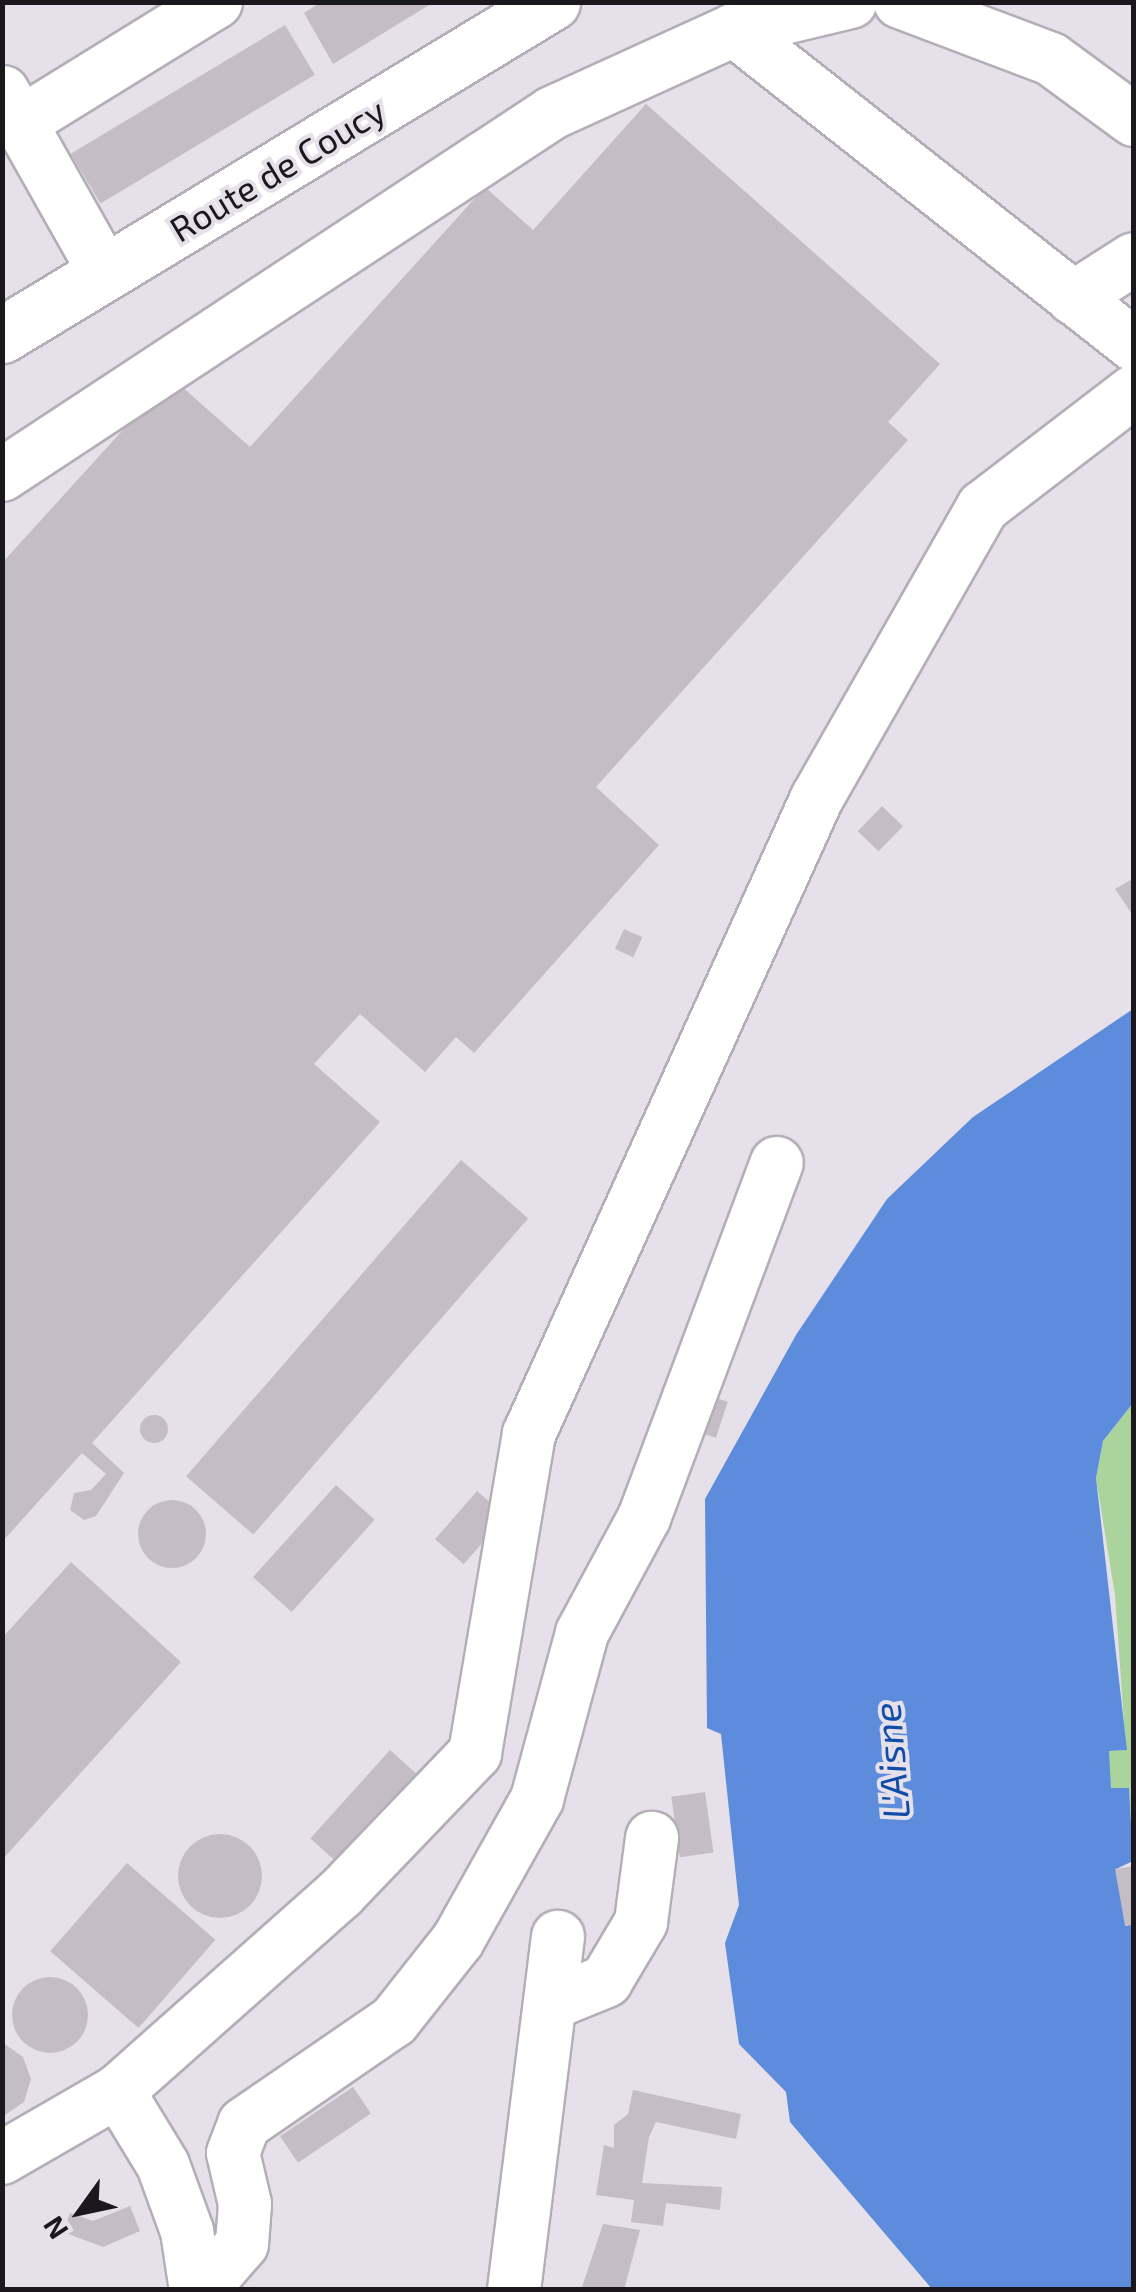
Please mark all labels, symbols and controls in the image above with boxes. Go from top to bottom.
street label: Route de Coucy [162,88,392,250]
water label: L'Aisne [863,1701,919,1821]
north arrow [30,2162,130,2262]
text: N [35,2211,75,2246]

